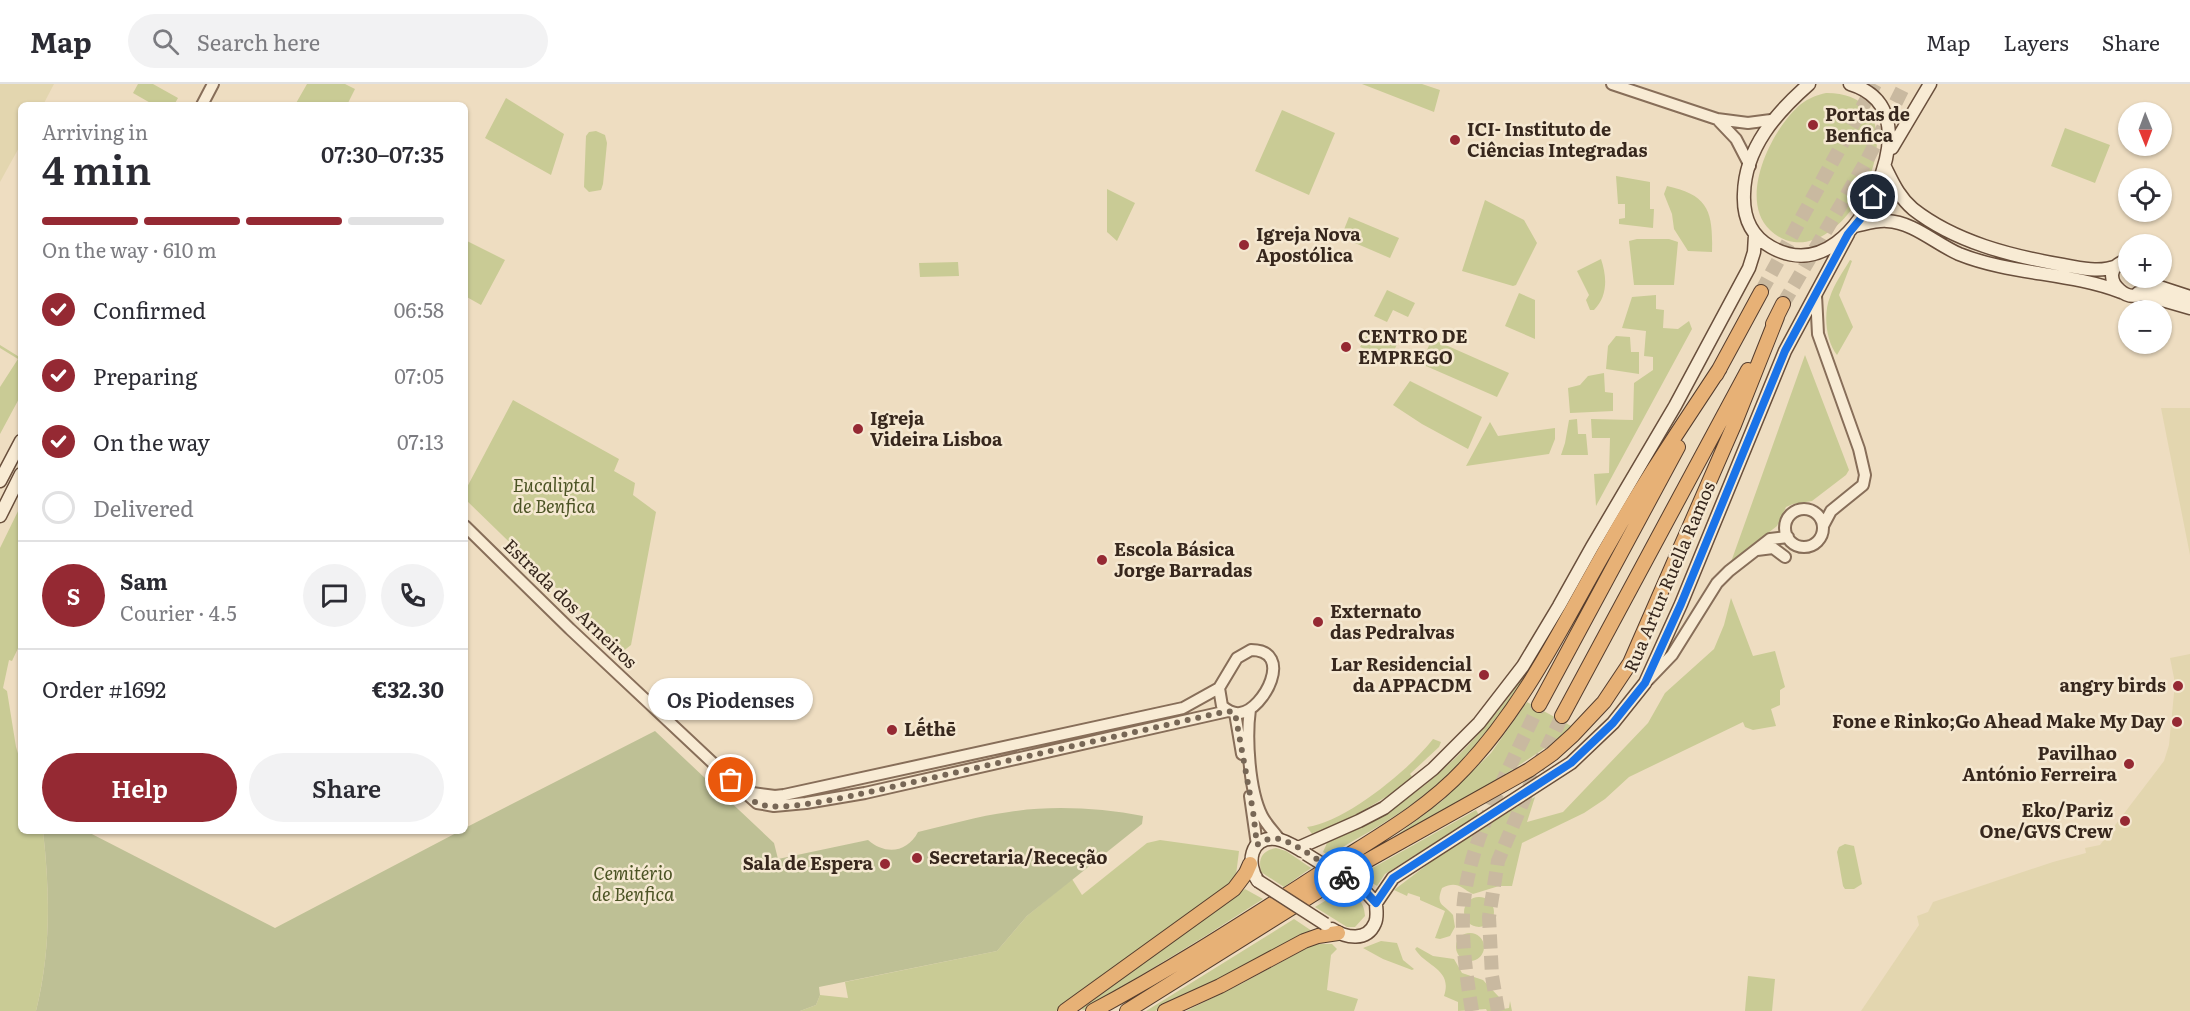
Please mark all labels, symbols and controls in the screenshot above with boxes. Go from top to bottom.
search box [128,14,548,68]
text: Map [30,20,92,62]
icon: search [149,25,182,58]
text: Search here [197,25,320,58]
text: Map [1926,26,1971,57]
text: Layers [2004,26,2069,57]
text: Share [2102,26,2160,57]
place label: Portas de Benfica [1825,100,1910,148]
north arrow [2118,102,2172,156]
map controls [2118,102,2172,354]
place label: ICI- Instituto de Ciências Integradas [1467,115,1647,163]
text: Arriving in [42,116,148,146]
marker: Portas de Benfica [1806,118,1820,132]
marker: ICI- Instituto de Ciências Integradas [1448,133,1462,147]
text: 07:30–07:35 [321,137,444,170]
text: 4 min [42,139,151,197]
button: locate [2118,168,2172,222]
pin [1847,171,1898,222]
icon: home [1856,180,1889,213]
place label: Igreja Nova Apostólica [1256,220,1361,268]
text: On the way · 610 m [42,234,217,264]
button: + [2118,234,2172,288]
marker: Igreja Nova Apostólica [1237,238,1251,252]
icon: check [42,293,75,326]
text: Confirmed [93,293,206,326]
text: 06:58 [394,294,444,324]
button: − [2118,300,2172,354]
place label: CENTRO DE EMPREGO [1358,322,1468,370]
marker: CENTRO DE EMPREGO [1339,340,1353,354]
icon: check [42,359,75,392]
text: Preparing [93,359,197,392]
text: 07:05 [394,360,444,390]
place label: Igreja Videira Lisboa [870,404,1003,452]
marker: Igreja Videira Lisboa [851,422,865,436]
icon: check [42,425,75,458]
text: On the way [93,425,210,458]
text: 07:13 [397,426,444,456]
park label: Eucaliptal de Benfica [513,471,596,519]
street label: Rua Artur Ruella Ramos [1616,477,1721,676]
text: Delivered [93,491,194,524]
street label: Estrada dos Arneiros [498,532,644,674]
place label: Escola Básica Jorge Barradas [1114,535,1252,583]
marker: Escola Básica Jorge Barradas [1095,553,1109,567]
text: Sam [120,564,168,597]
button: chat [303,564,366,627]
button: phone [381,564,444,627]
text: S [67,579,80,612]
text: Courier · 4.5 [120,597,237,627]
place label: Externato das Pedralvas [1330,597,1455,645]
marker: Externato das Pedralvas [1311,615,1325,629]
place label: Lar Residencial da APPACDM [1331,650,1472,698]
marker: Lar Residencial da APPACDM [1477,668,1491,682]
place label: angry birds [2059,671,2166,698]
text: Order #1692 [42,672,166,705]
text: €32.30 [372,672,444,705]
callout: Os Piodenses [648,678,813,720]
marker: angry birds [2171,679,2185,693]
text: Os Piodenses [667,684,794,714]
place label: Fone e Rinko;Go Ahead Make My Day [1832,707,2165,734]
place label: Lḗthē [904,715,956,742]
marker: Fone e Rinko;Go Ahead Make My Day [2170,715,2184,729]
marker: Lḗthē [885,723,899,737]
place label: Pavilhao António Ferreira [1962,739,2118,787]
button: Help [42,753,237,822]
button: Share [249,753,444,822]
pin [705,754,756,805]
marker: Pavilhao António Ferreira [2122,757,2136,771]
icon: bag [714,763,747,796]
place label: Eko/Pariz One/GVS Crew [1979,796,2114,844]
marker: Eko/Pariz One/GVS Crew [2118,814,2132,828]
place label: Secretaria/Receção [929,843,1108,870]
courier [1314,847,1374,907]
place label: Sala de Espera [743,849,874,876]
marker: Secretaria/Receção [910,851,924,865]
marker: Sala de Espera [878,857,892,871]
park label: Cemitério de Benfica [592,859,675,907]
icon: bike [1328,861,1361,894]

